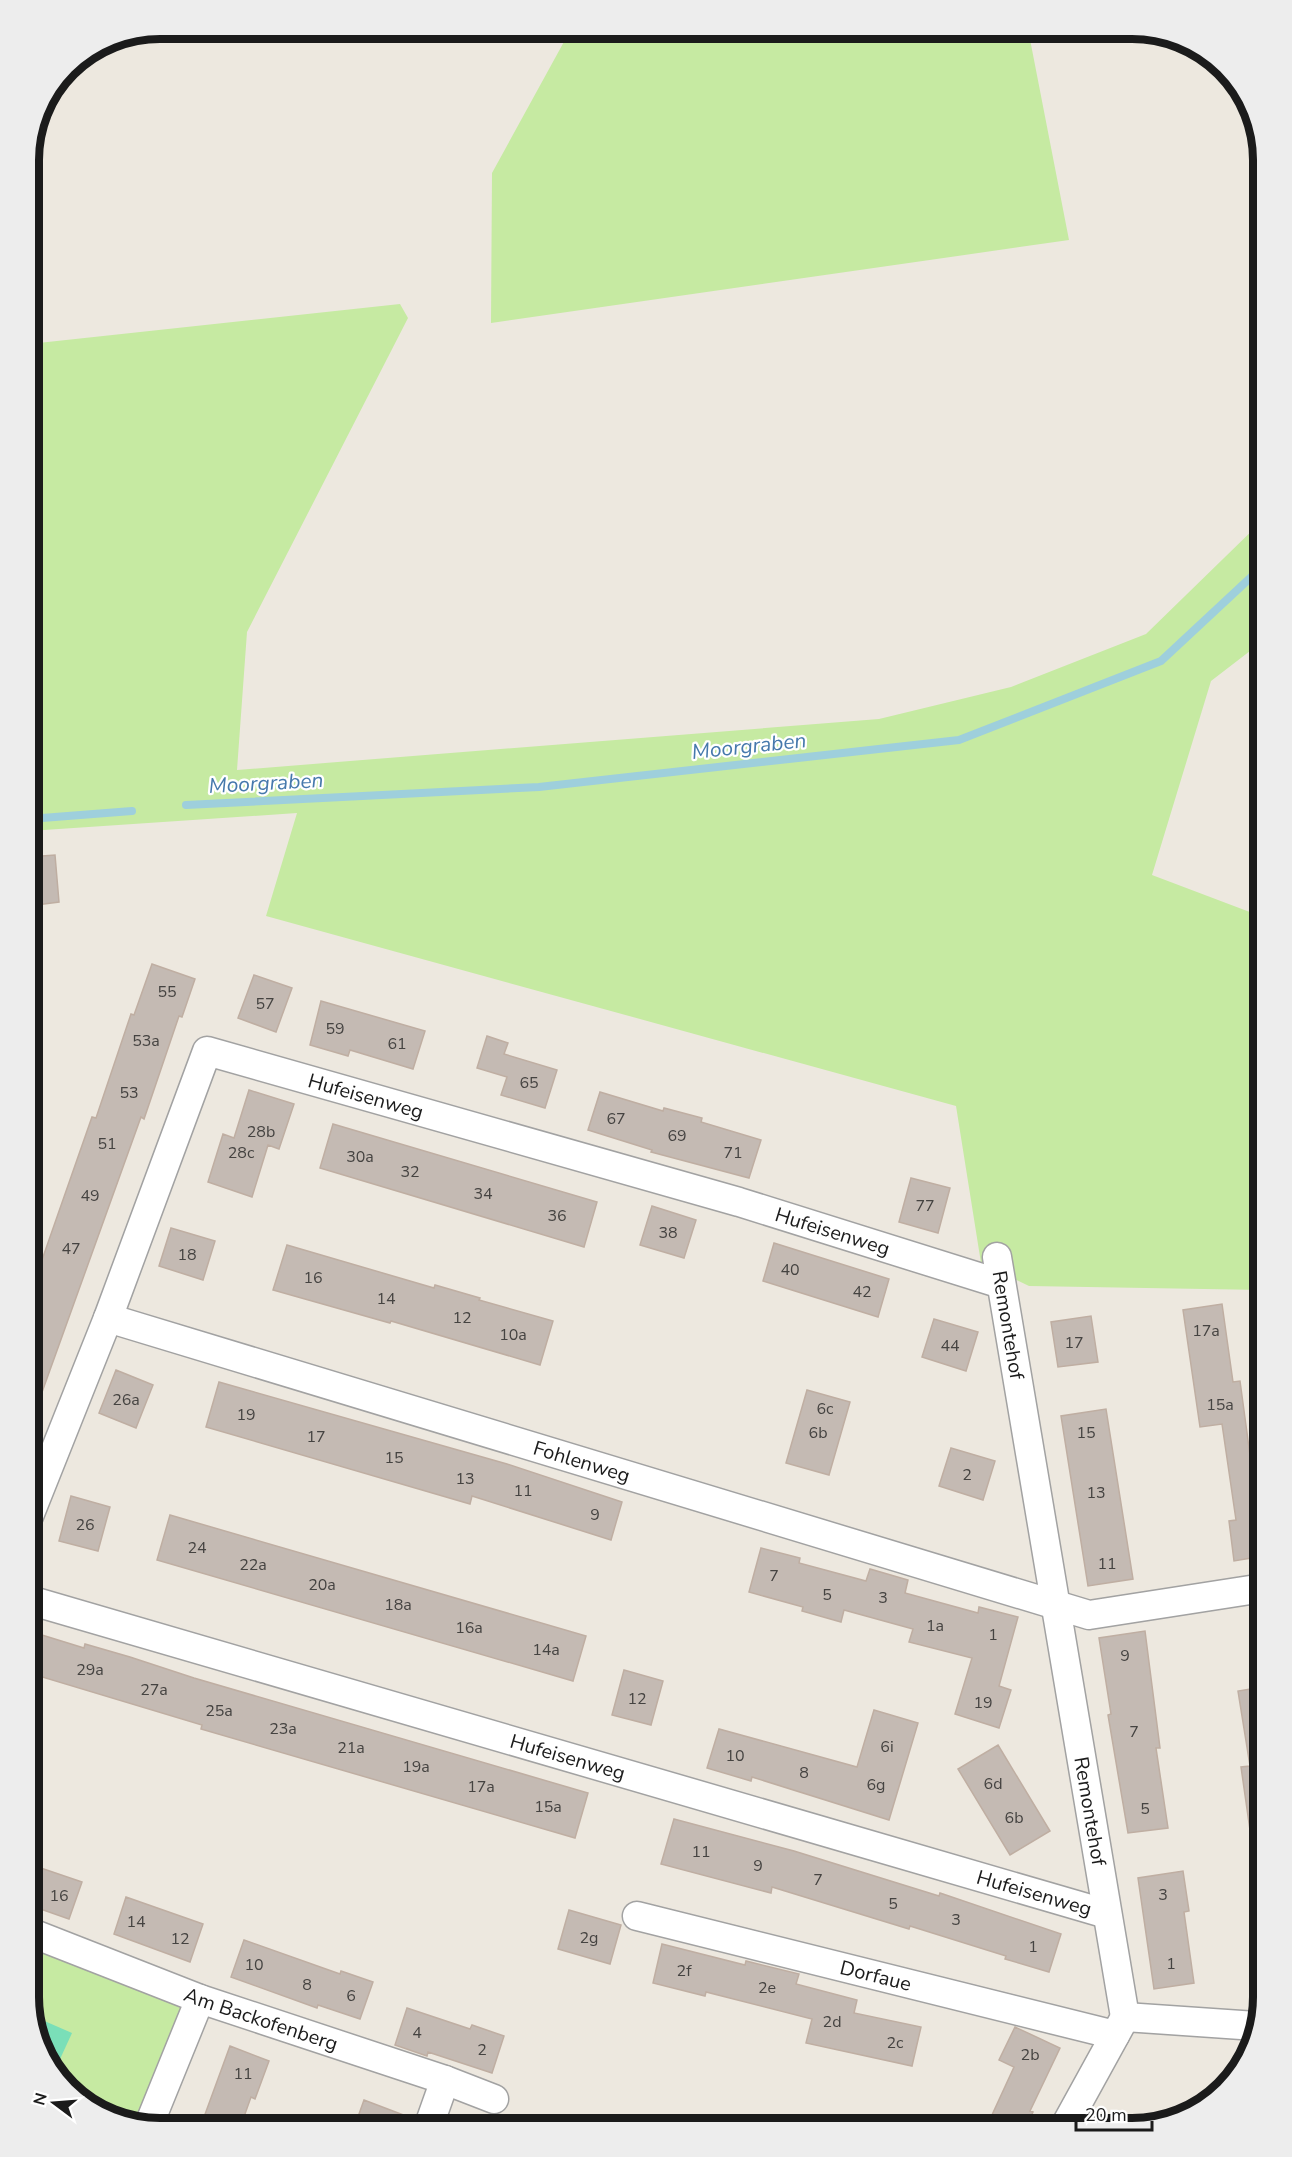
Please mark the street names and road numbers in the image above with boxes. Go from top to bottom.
street label: Hufeisenweg [305,1067,426,1126]
street label: Hufeisenweg [772,1201,893,1262]
street label: Remontehof [986,1269,1030,1382]
street label: Fohlenweg [530,1435,633,1489]
street label: Hufeisenweg [507,1728,628,1787]
street label: Remontehof [1067,1755,1112,1868]
street label: Hufeisenweg [973,1864,1095,1923]
street label: Dorfaue [837,1954,914,1998]
street label: Am Backofenberg [180,1981,341,2058]

